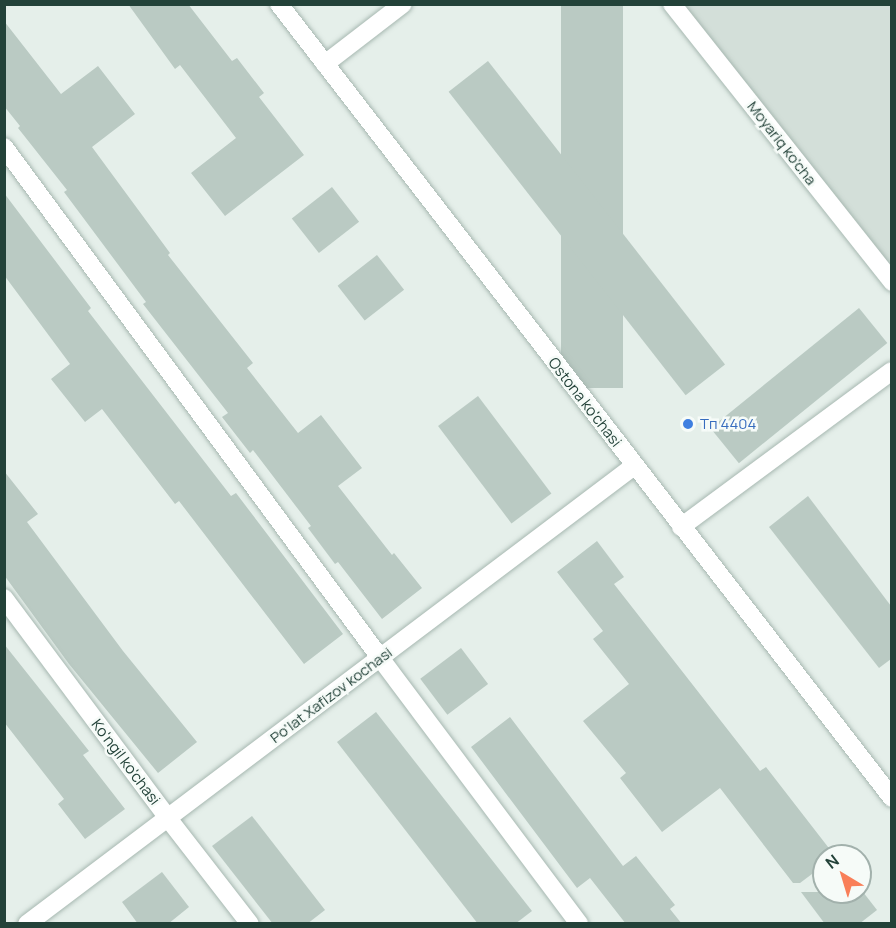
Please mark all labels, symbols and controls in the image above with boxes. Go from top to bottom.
street label: Moyariq ko'cha [744,98,820,188]
street label: Ostona ko'chasi [545,354,625,450]
place label: Тп 4404 [700,415,756,433]
marker: Тп 4404 [681,417,695,431]
street label: Po'lat Xafizov kochasi [266,643,396,747]
street label: Ko'ngil ko'chasi [88,716,164,808]
north arrow [812,844,872,904]
text: N [821,849,843,874]

